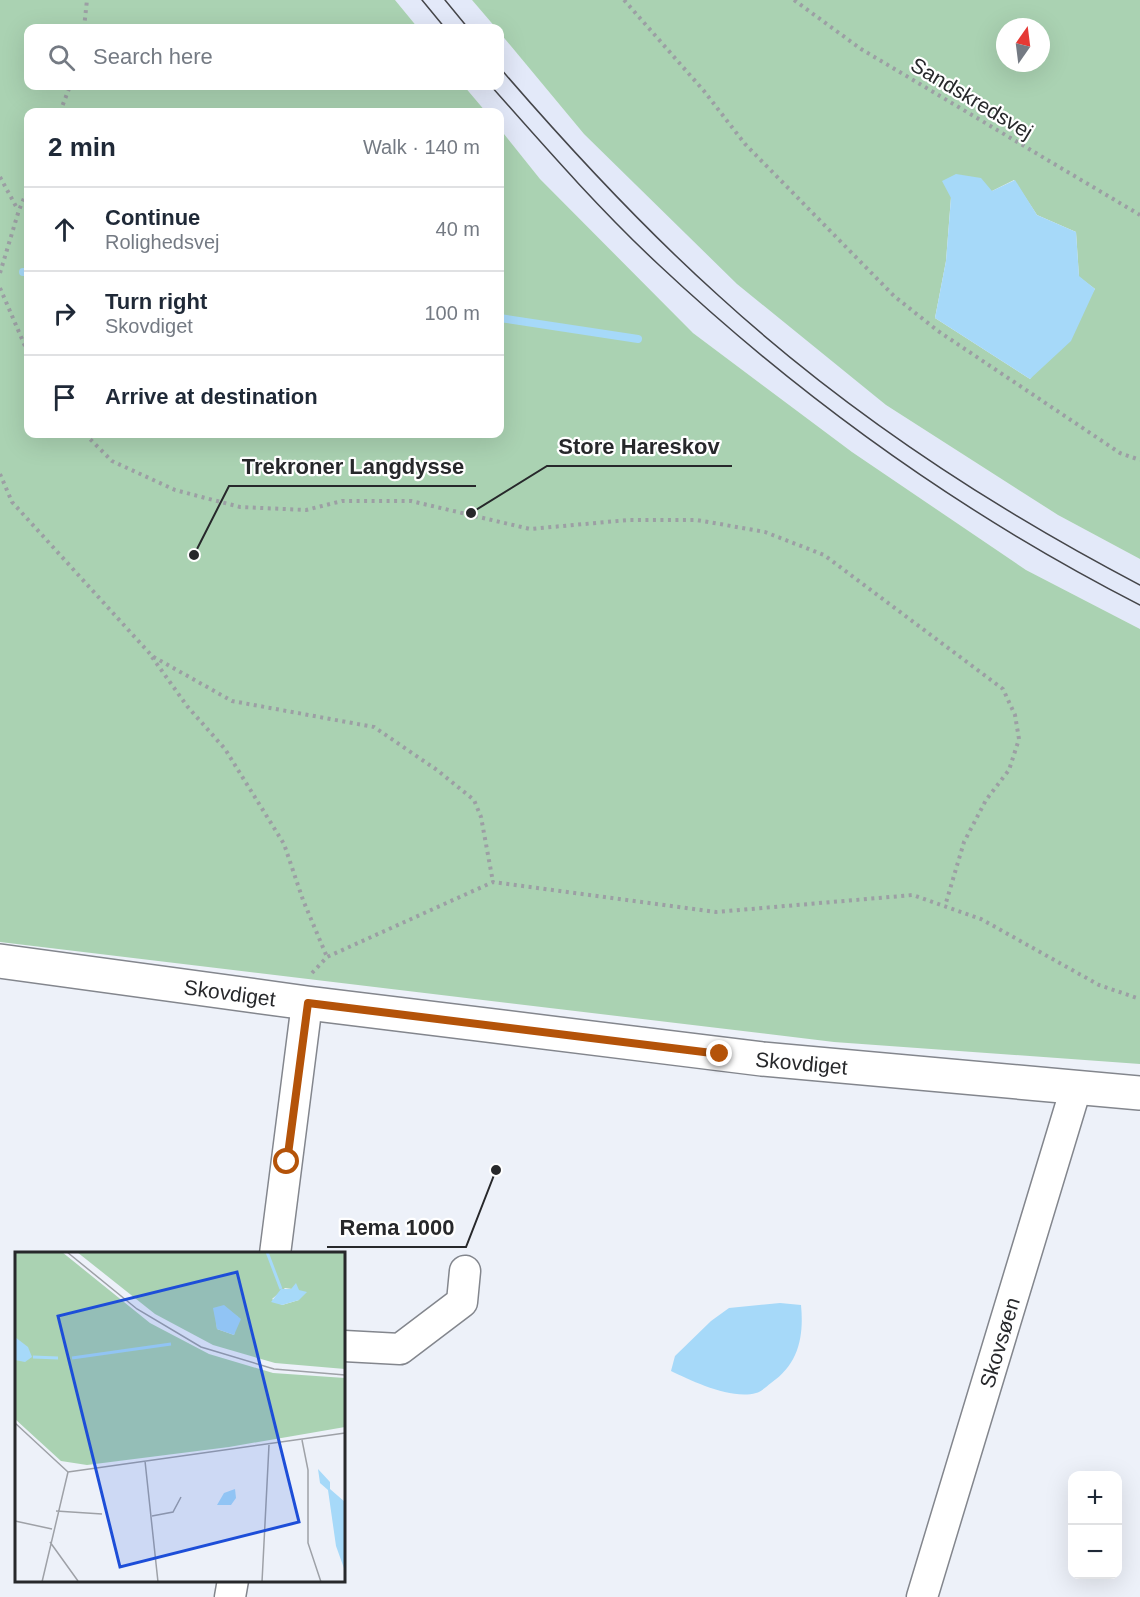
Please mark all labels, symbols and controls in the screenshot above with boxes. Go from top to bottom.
north arrow [996,18,1050,72]
search box [24,24,504,90]
icon: search [45,41,78,74]
text: Search here [93,44,213,69]
street label: Sandskredsvej [907,53,1037,143]
text: 2 min [48,132,116,162]
text: Walk · 140 m [363,136,480,158]
text: Continue [105,205,200,230]
icon: ahead [48,213,81,246]
text: 40 m [436,218,480,240]
text: Rolighedsvej [105,231,220,253]
text: Turn right [105,289,207,314]
icon: right [48,297,81,330]
text: 100 m [424,302,480,324]
text: Skovdiget [105,315,193,337]
icon: arrive [48,381,81,414]
text: Arrive at destination [105,384,318,409]
callout: Store Hareskov [547,426,732,466]
text: Store Hareskov [558,434,720,459]
callout: Trekroner Langdysse [229,446,476,486]
text: Trekroner Langdysse [242,454,464,479]
street label: Skovdiget [183,975,277,1010]
route end [706,1040,732,1066]
street label: Skovdiget [755,1047,849,1078]
route start [273,1148,299,1174]
callout: Rema 1000 [327,1207,466,1247]
text: Rema 1000 [340,1215,454,1240]
inset map [15,1252,345,1582]
street label: Skovsøen [974,1294,1024,1390]
map controls [1068,1471,1122,1579]
button: + [1068,1471,1122,1525]
button: − [1068,1525,1122,1579]

